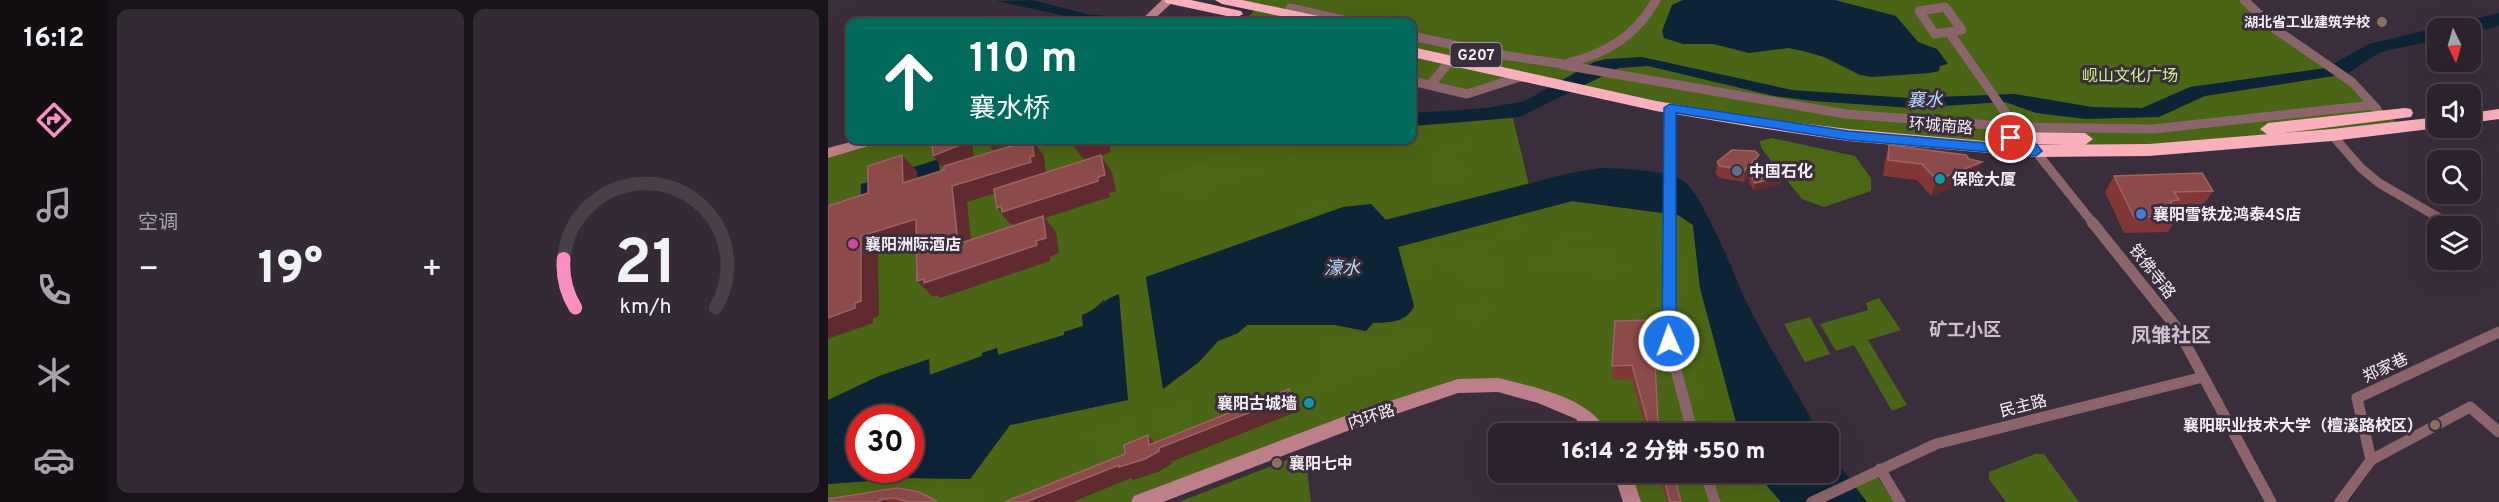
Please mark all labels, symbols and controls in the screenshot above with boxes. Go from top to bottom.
place label: 湖北省工业建筑学校 [2244,14,2370,32]
marker: 湖北省工业建筑学校 [2375,15,2389,29]
north arrow [2427,18,2481,72]
map controls [2427,18,2481,270]
text: 16:12 [23,22,85,56]
text: 110 m [969,34,1078,87]
icon: ahead [870,42,948,120]
road number: G207 [1450,43,1502,67]
park label: 岘山文化广场 [2082,67,2178,87]
button: sound [2427,84,2481,138]
water label: 襄水 [1907,90,1944,113]
text: 襄水桥 [969,93,1050,127]
icon: directions [33,99,75,141]
pin [1985,112,2036,163]
street label: 环城南路 [1908,114,1974,140]
icon: arrive [1994,121,2027,154]
button: search [2427,150,2481,204]
place label: 中国石化 [1749,162,1813,183]
marker: 中国石化 [1730,164,1744,178]
place label: 保险大厦 [1952,171,2016,191]
marker: 保险大厦 [1933,172,1947,186]
icon: music [33,184,75,226]
place label: 襄阳雪铁龙鸿泰4S店 [2153,205,2301,226]
marker: 襄阳雪铁龙鸿泰4S店 [2134,207,2148,221]
text: 空调 [138,211,178,237]
button: layers [2427,216,2481,270]
text: 21 [614,227,677,306]
place label: 襄阳洲际酒店 [865,236,961,256]
marker: 襄阳洲际酒店 [846,237,860,251]
street label: 铁佛寺路 [2124,241,2179,304]
text: 19° [258,242,323,299]
text: − [138,250,159,292]
text: + [421,250,442,292]
water label: 濠水 [1324,258,1361,281]
icon: phone [33,269,75,311]
text: km/h [620,294,672,321]
position arrow [1637,309,1701,373]
district label: 矿工小区 [1929,320,2001,343]
district label: 凤雏社区 [2131,324,2211,350]
street label: 郑家巷 [2360,350,2412,388]
icon: climate [33,354,75,396]
street label: 民主路 [1998,391,2049,422]
place label: 襄阳古城墙 [1217,394,1297,415]
marker: 襄阳古城墙 [1302,396,1316,410]
street label: 内环路 [1346,401,1398,435]
speed limit sign: 30 [846,405,924,483]
place label: 襄阳职业技术大学（檀溪路校区） [2183,416,2423,437]
marker: 襄阳职业技术大学（檀溪路校区） [2428,418,2442,432]
icon: car [33,439,75,481]
text: 16:14 · 2 分钟 · 550 m [1562,439,1765,466]
place label: 襄阳七中 [1289,455,1353,475]
marker: 襄阳七中 [1270,456,1284,470]

